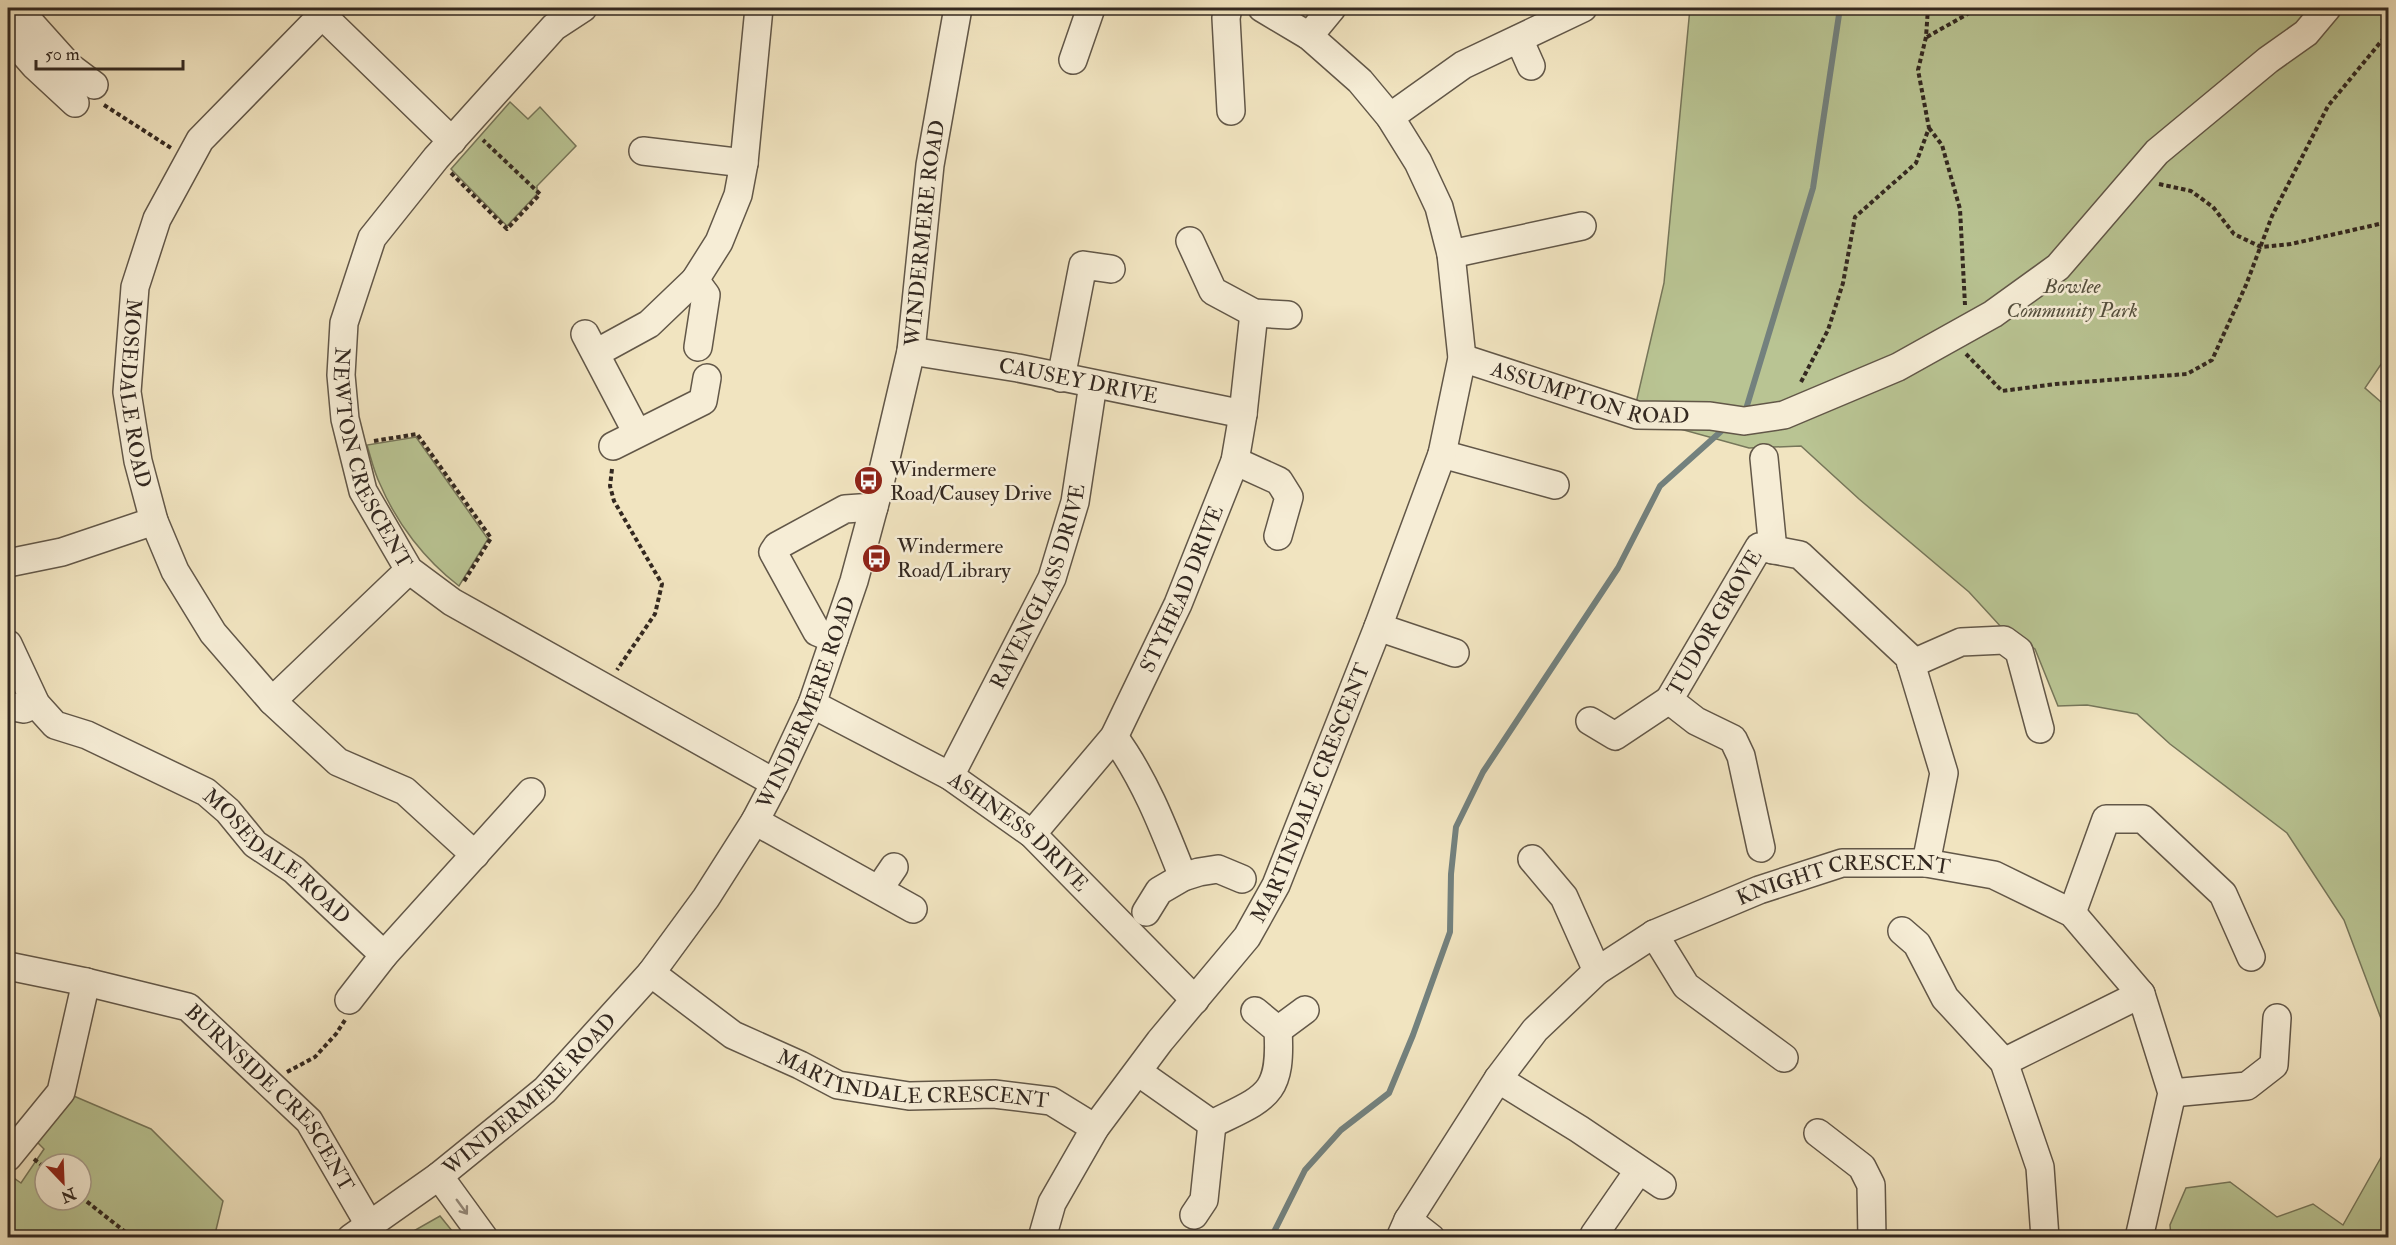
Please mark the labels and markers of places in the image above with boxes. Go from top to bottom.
place label: Windermere Road/Causey Drive [889,456,1052,507]
bus stop icon: Windermere Road/Causey Drive [853,465,885,497]
place label: Windermere Road/Library [896,533,1012,584]
bus stop icon: Windermere Road/Library [860,542,892,574]

